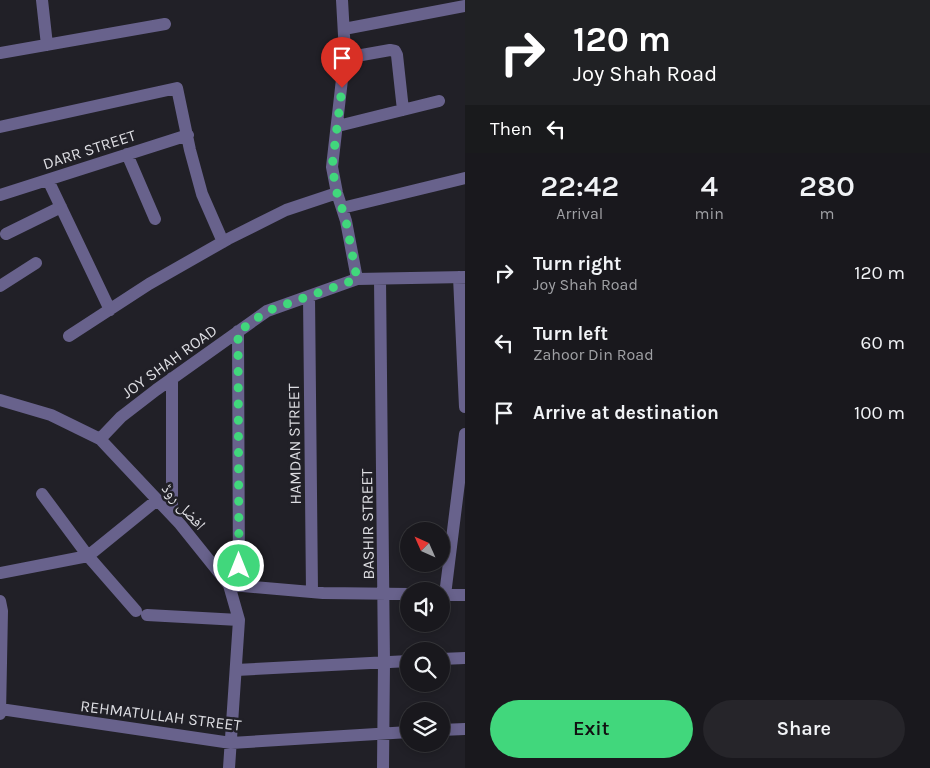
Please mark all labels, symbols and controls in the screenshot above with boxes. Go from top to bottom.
text: 120 m [573,19,671,60]
icon: right [490,20,555,85]
pin [321,37,363,88]
icon: arrive [328,44,356,72]
text: Joy Shah Road [573,61,717,87]
icon: left [542,115,570,143]
text: Then [490,118,532,140]
street label: DARR STREET [40,126,138,173]
text: 22:42 [540,168,619,204]
text: 4 [700,168,718,204]
text: 280 [799,168,855,204]
text: Arrival [556,204,603,223]
text: min [694,204,724,223]
text: m [819,204,834,223]
text: Turn right [533,253,622,275]
icon: right [490,259,518,287]
text: 120 m [854,262,905,284]
text: Joy Shah Road [533,275,638,294]
street label: JOY SHAH ROAD [118,320,221,402]
text: Turn left [533,323,608,345]
icon: left [490,329,518,357]
text: 60 m [861,332,905,354]
text: Zahoor Din Road [533,345,654,364]
street label: HAMDAN STREET [284,383,305,505]
icon: arrive [490,399,518,427]
text: Arrive at destination [533,402,719,424]
text: 100 m [854,402,905,424]
street label: BASHIR STREET [357,468,378,580]
street label: افضل روڈ [157,479,210,534]
north arrow [400,522,450,572]
map controls [400,522,450,752]
position arrow [212,539,264,591]
button: sound [400,582,450,632]
button: search [400,642,450,692]
street label: REHMATULLAH STREET [79,696,243,735]
button: Exit [490,700,693,758]
button: Share [703,700,905,758]
button: layers [400,702,450,752]

